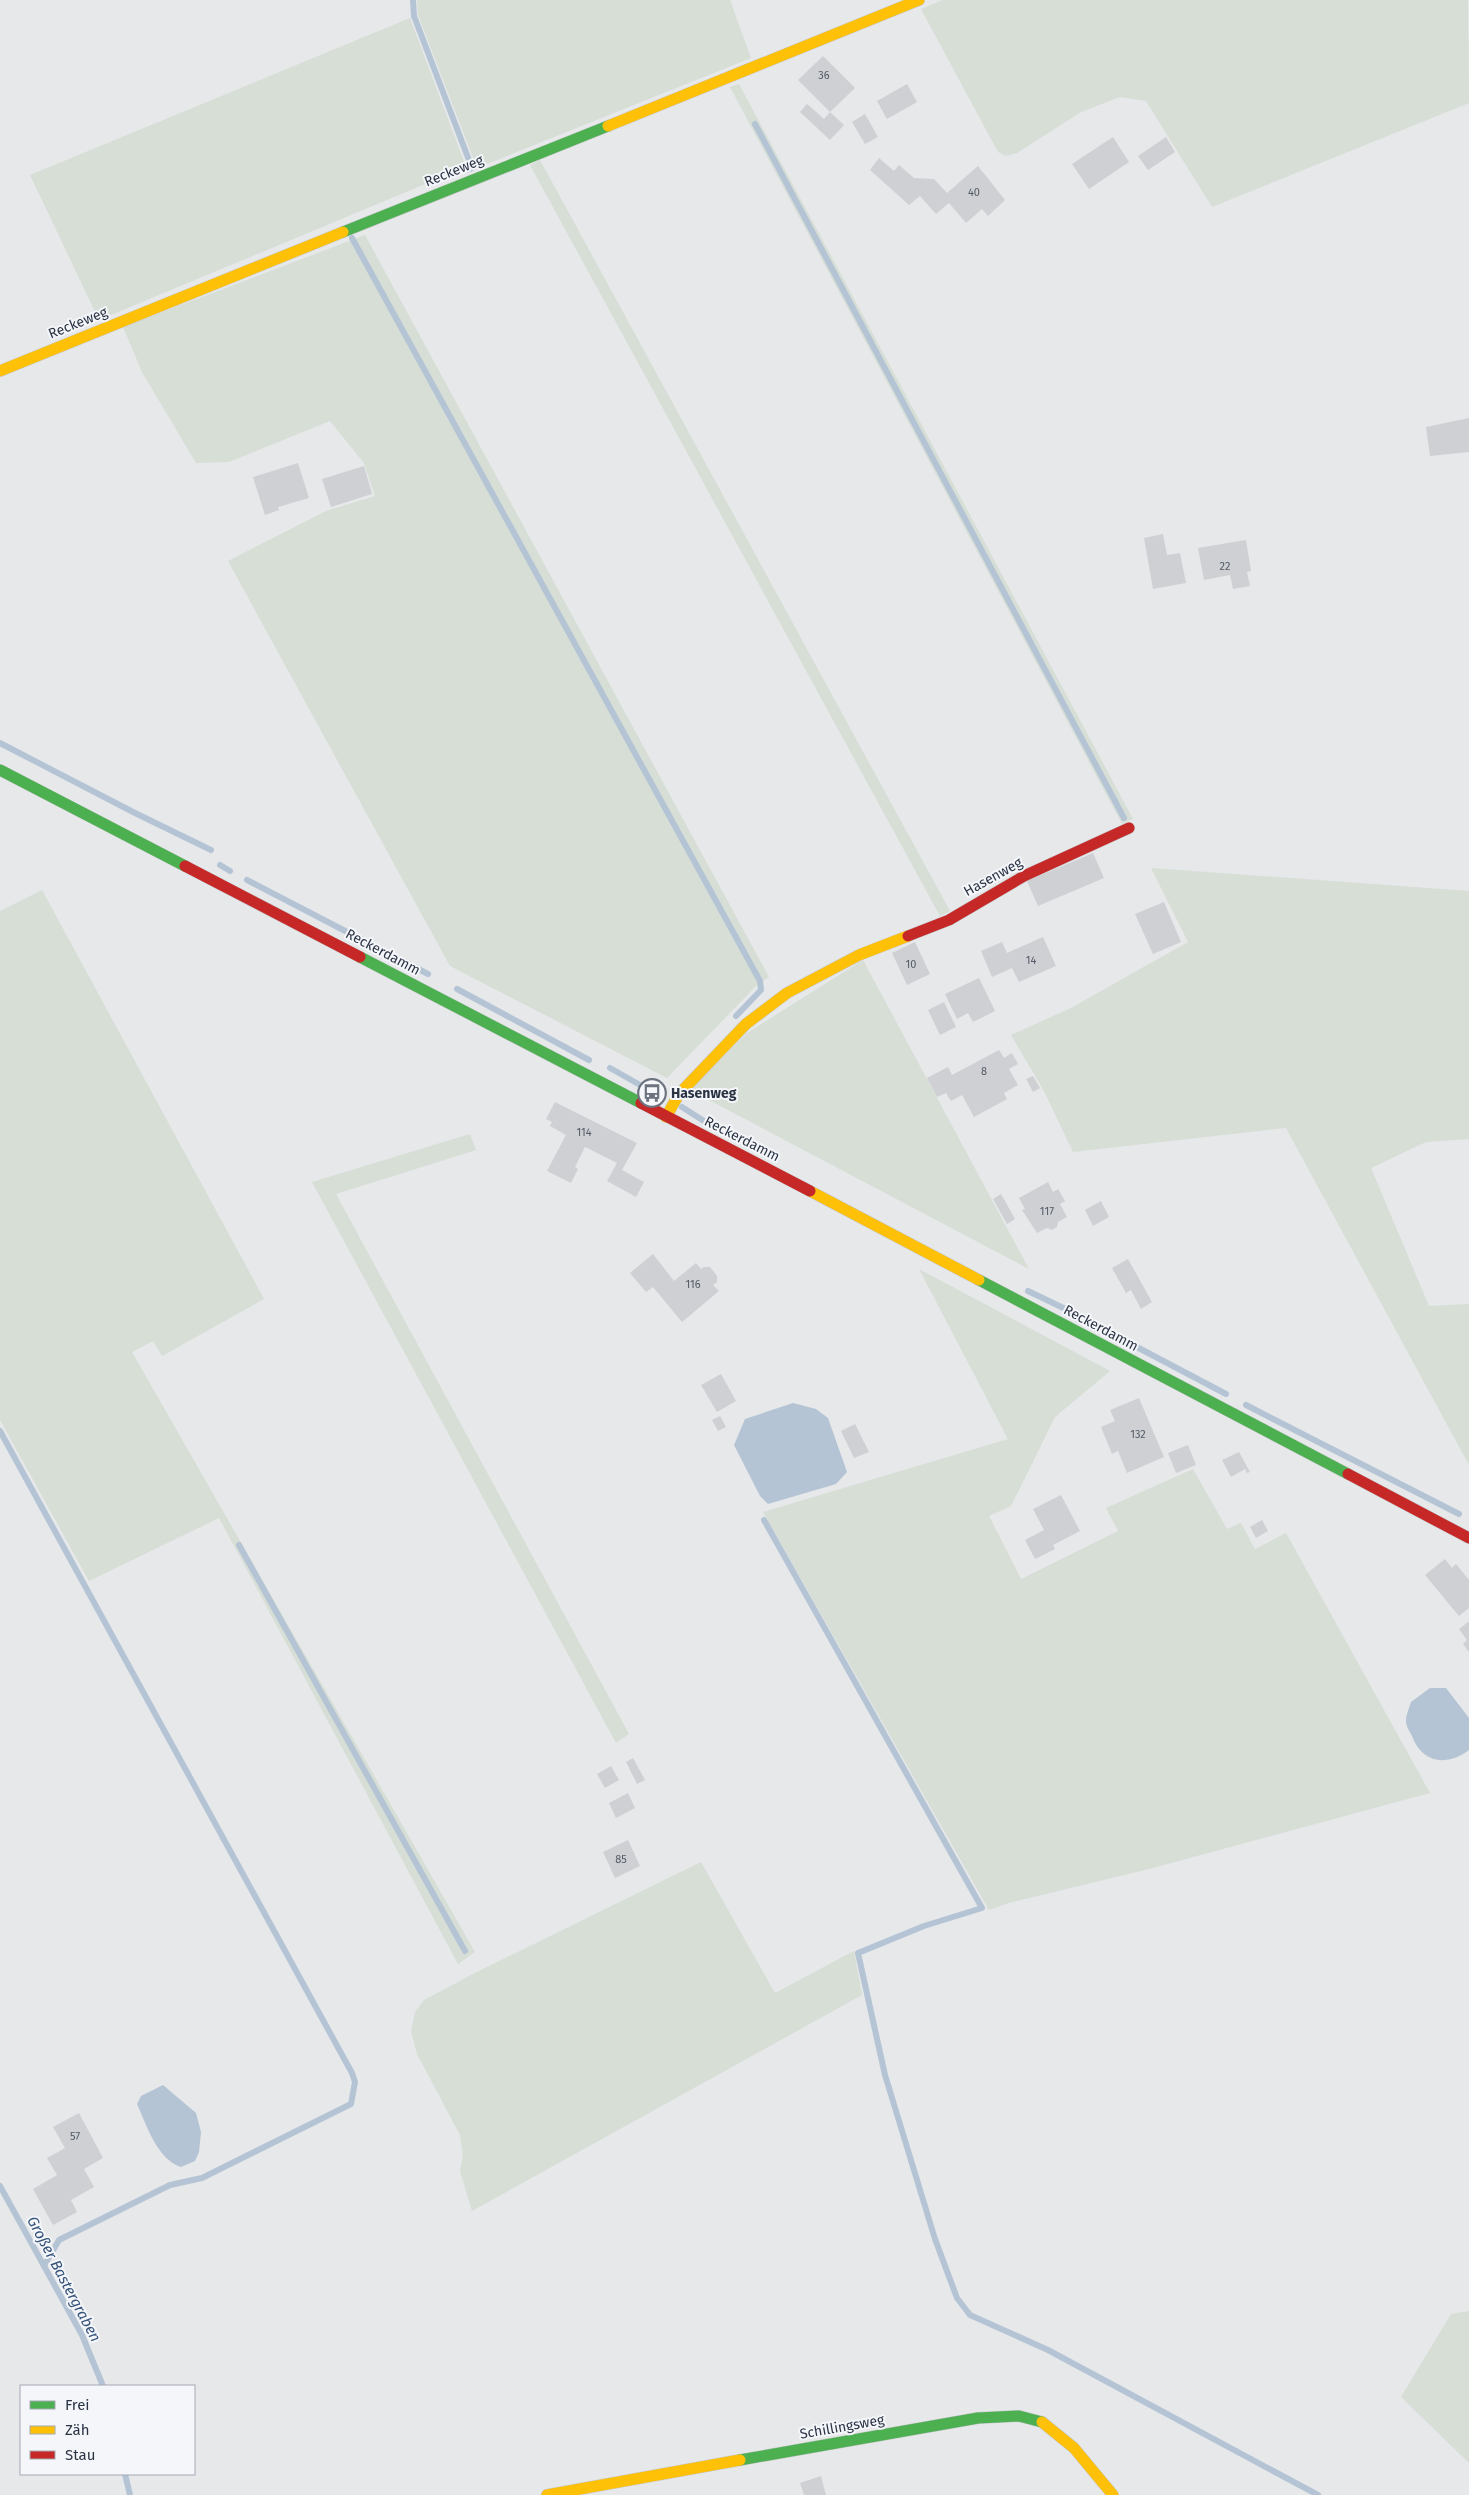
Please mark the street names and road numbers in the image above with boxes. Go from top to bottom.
street label: Reckeweg [422,151,487,191]
street label: Reckeweg [46,303,111,343]
street label: Hasenweg [961,854,1026,900]
street label: Reckerdamm [343,925,423,979]
street label: Reckerdamm [702,1113,782,1165]
street label: Reckerdamm [1061,1301,1141,1355]
street label: Schillingsweg [798,2411,886,2443]

